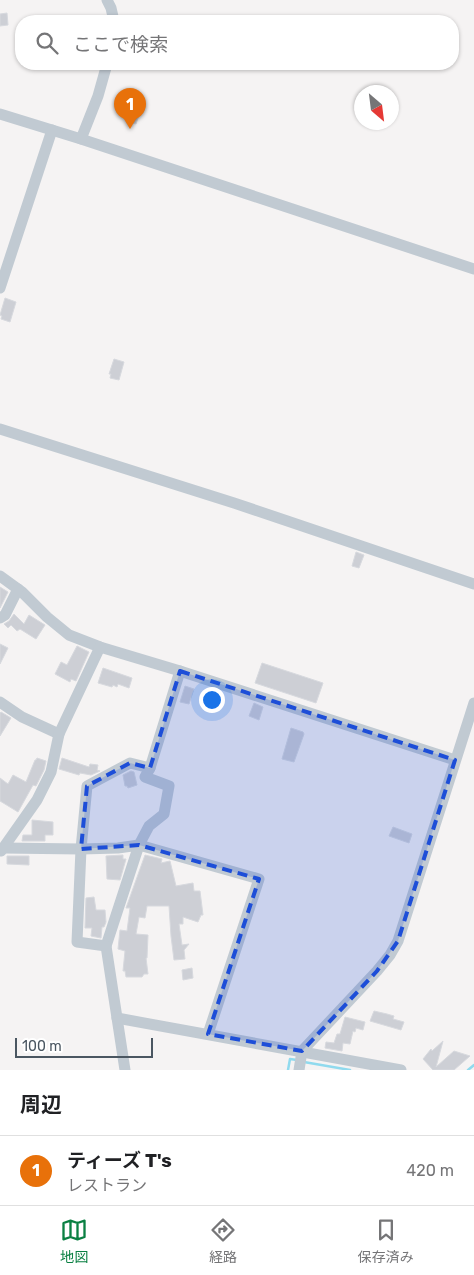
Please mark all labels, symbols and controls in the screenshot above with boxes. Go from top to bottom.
search box [15,15,459,70]
icon: search [33,29,61,57]
text: ここで検索 [73,33,168,56]
north arrow [354,85,399,130]
pin: 1 [114,88,146,129]
your location [199,687,225,713]
scale bar [15,1035,152,1058]
text: 100 m [22,1038,62,1055]
text: 周辺 [20,1092,62,1117]
text: ティーズ T's [67,1149,172,1172]
text: 1 [32,1161,40,1180]
text: 420 m [406,1161,454,1180]
text: レストラン [67,1176,147,1195]
tab: 地図 [60,1216,88,1266]
tab: 経路 [209,1216,237,1266]
tab: 保存済み [358,1216,414,1266]

